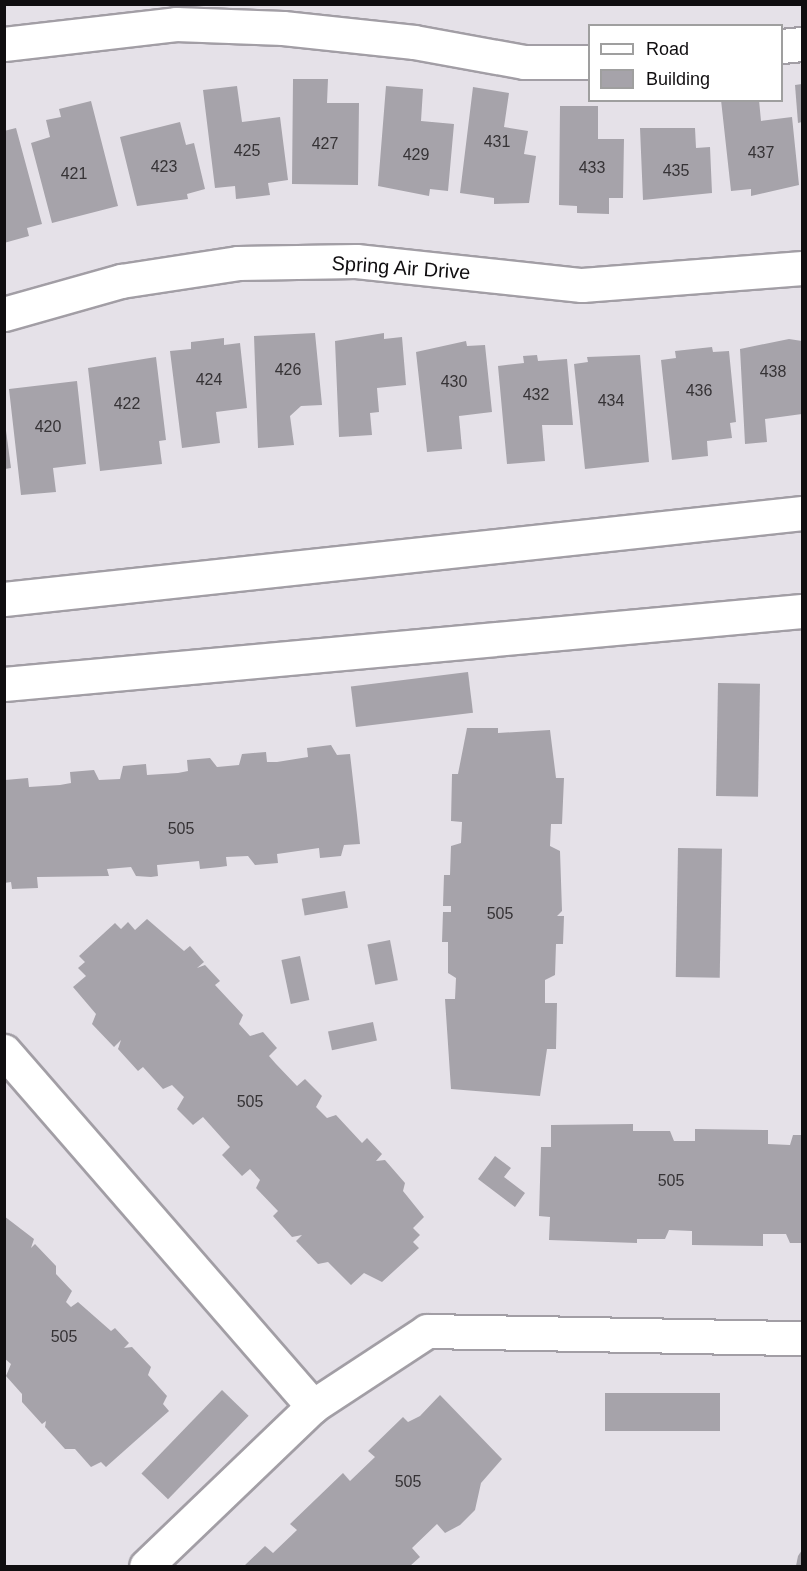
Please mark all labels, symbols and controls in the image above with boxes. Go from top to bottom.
legend [588,24,783,102]
text: Road [646,39,689,59]
text: Building [646,69,710,89]
house number: 431 [484,132,510,152]
house number: 427 [312,134,338,154]
house number: 425 [234,141,260,161]
house number: 437 [748,143,774,163]
house number: 429 [403,145,429,165]
house number: 423 [151,157,177,177]
house number: 433 [579,158,605,178]
house number: 435 [663,161,689,181]
house number: 421 [61,164,87,184]
street label: Spring Air Drive [330,251,472,285]
house number: 426 [275,360,301,380]
house number: 438 [760,362,786,382]
house number: 424 [196,370,222,390]
house number: 430 [441,372,467,392]
house number: 436 [686,381,712,401]
house number: 432 [523,385,549,405]
house number: 434 [598,391,624,411]
house number: 422 [114,394,140,414]
house number: 420 [35,417,61,437]
house number: 505 [168,819,194,839]
house number: 505 [487,904,513,924]
house number: 505 [237,1092,263,1112]
house number: 505 [658,1171,684,1191]
house number: 505 [51,1327,77,1347]
house number: 505 [395,1472,421,1492]

